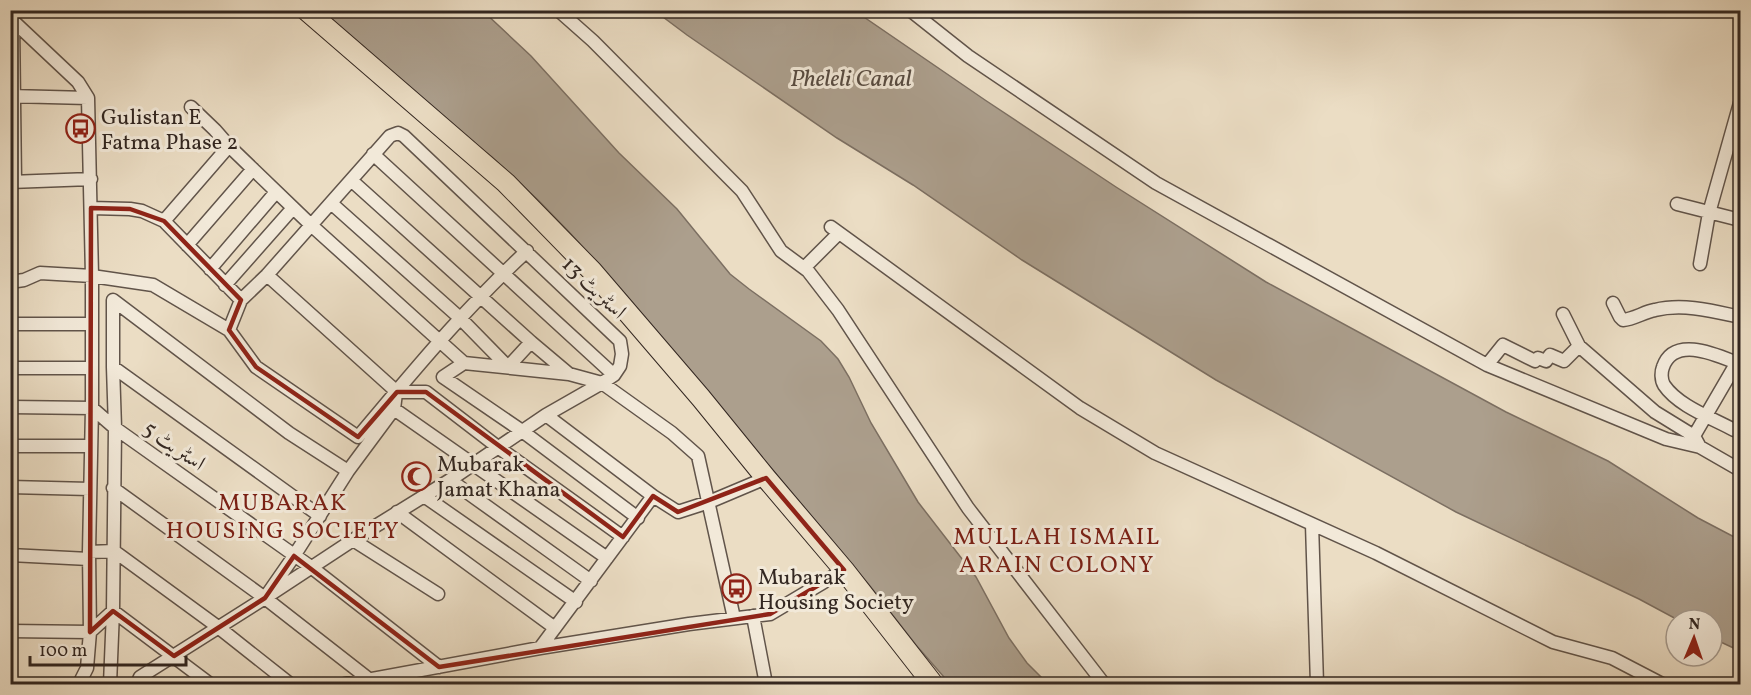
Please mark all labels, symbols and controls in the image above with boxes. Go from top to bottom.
water label: Pheleli Canal [790,63,912,97]
place label: Gulistan E Fatma Phase 2 [101,103,238,159]
bus stop icon: Gulistan E Fatma Phase 2 [64,113,96,145]
street label: اسٹریٹ 13 [554,250,632,327]
street label: اسٹریٹ 5 [136,414,211,480]
place label: Mubarak Jamat Khana [437,450,561,506]
mosque icon: Mubarak Jamat Khana [400,460,432,492]
district label: MUBARAK HOUSING SOCIETY [166,487,400,549]
district label: MULLAH ISMAIL ARAIN COLONY [953,521,1161,583]
place label: Mubarak Housing Society [758,563,914,619]
bus stop icon: Mubarak Housing Society [721,573,753,605]
north arrow [1664,608,1724,668]
text: N [1688,614,1701,636]
scale bar [30,629,186,667]
text: 100 m [39,639,88,664]

